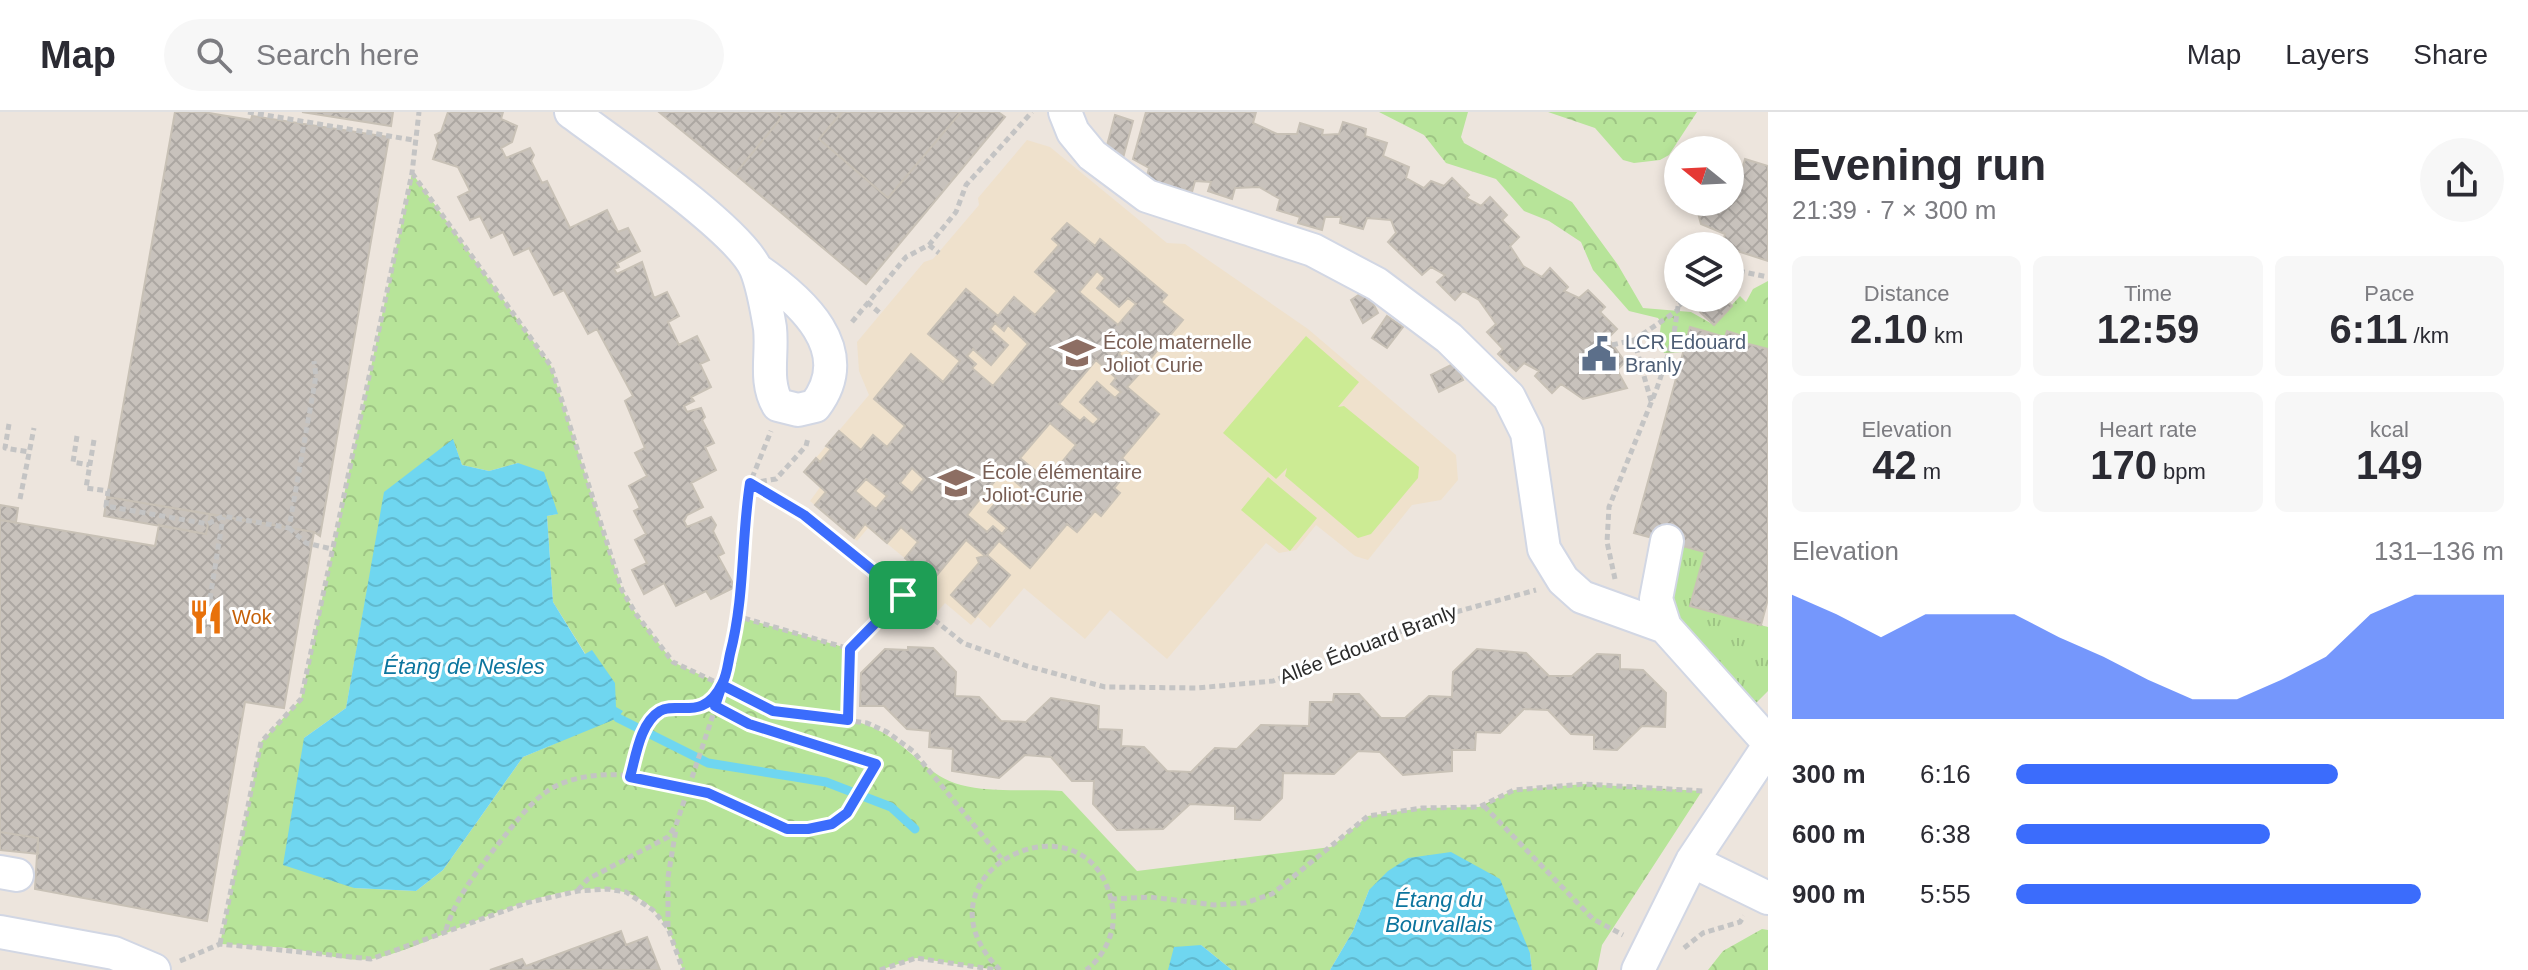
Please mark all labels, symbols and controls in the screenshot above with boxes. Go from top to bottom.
search box [164,19,724,91]
icon: search [192,33,236,77]
text: Map [40,34,116,76]
text: Search here [256,38,419,71]
text: Map [2187,39,2241,70]
text: Layers [2285,39,2369,70]
text: Share [2413,39,2488,70]
north arrow [1664,136,1744,216]
map controls [1664,136,1744,312]
button: share [2420,138,2504,222]
text: Evening run [1792,140,2046,189]
text: 21:39 · 7 × 300 m [1792,195,1997,225]
button: layers [1664,232,1744,312]
text: Distance [1864,281,1949,306]
text: Time [2124,281,2172,306]
text: Pace [2364,281,2414,306]
text: 2.10 [1850,307,1928,351]
text: 12:59 [2097,307,2199,351]
text: 6:11 [2330,307,2407,351]
text: km [1928,323,1963,348]
text: /km [2407,323,2449,348]
place label: École maternelle Joliot Curie [1103,331,1252,376]
place label: LCR Edouard Branly [1625,331,1746,376]
school or university icon: École maternelle Joliot Curie [1058,334,1096,372]
public building icon: LCR Edouard Branly [1580,335,1618,373]
text: Elevation [1861,417,1952,442]
text: Heart rate [2099,417,2197,442]
text: kcal [2370,417,2409,442]
text: 42 [1872,443,1917,487]
text: 170 [2090,443,2157,487]
text: 149 [2356,443,2423,487]
text: m [1917,459,1941,484]
text: bpm [2157,459,2206,484]
place label: École élémentaire Joliot-Curie [982,461,1142,506]
school or university icon: École élémentaire Joliot-Curie [937,464,975,502]
text: Elevation [1792,536,1899,566]
text: 131–136 m [2374,536,2504,566]
pin [869,561,937,629]
icon: arrive [881,573,925,617]
restaurant icon: Wok [187,598,225,636]
street label: Allée Édouard Branly [1276,600,1460,688]
place label: Wok [232,606,273,628]
water label: Étang de Nesles [383,654,545,679]
text: 300 m [1792,759,1866,789]
text: 6:16 [1920,759,1971,789]
text: 600 m [1792,819,1866,849]
text: 6:38 [1920,819,1971,849]
text: 900 m [1792,879,1866,909]
text: 5:55 [1920,879,1971,909]
water label: Étang du Bourvallais [1385,887,1493,937]

